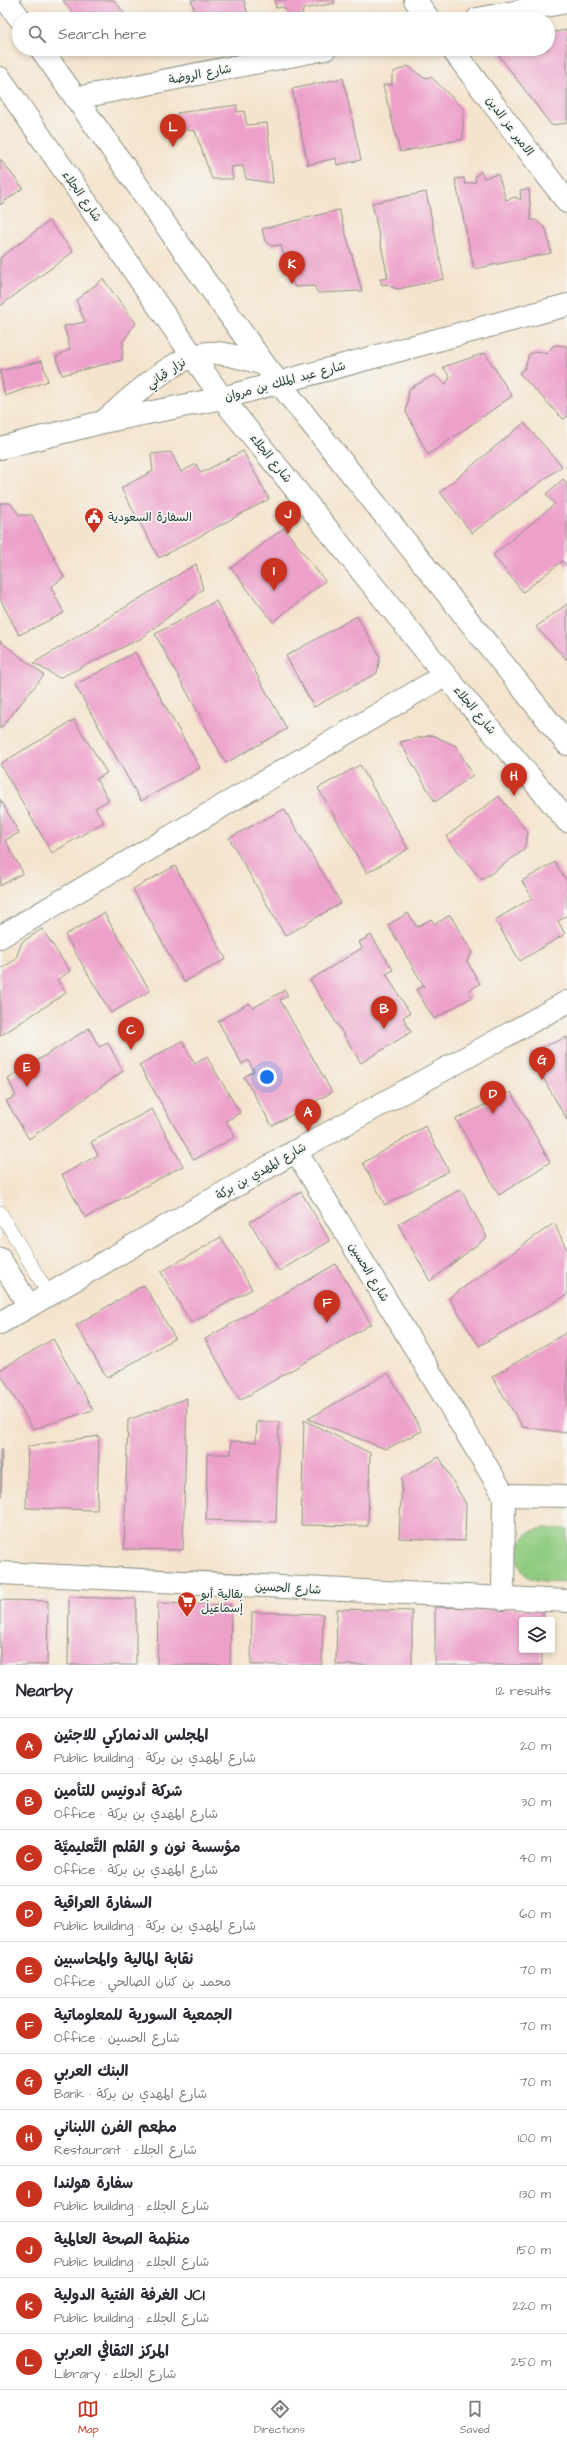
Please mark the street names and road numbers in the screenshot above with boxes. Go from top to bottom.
street label: شارع الروضة [167,60,233,89]
street label: الامير عز الدين [481,93,538,160]
street label: شارع الجلاء [58,167,105,225]
street label: نزار قباني [143,354,191,395]
street label: شارع عبد الملك بن مروان [223,357,348,406]
street label: شارع الجلاء [246,430,296,487]
street label: شارع الجلاء [449,682,500,738]
street label: شارع المهدي بن بركة [213,1139,310,1204]
street label: شارع الحسين [344,1239,393,1305]
street label: شارع الحسين [254,1578,322,1599]

